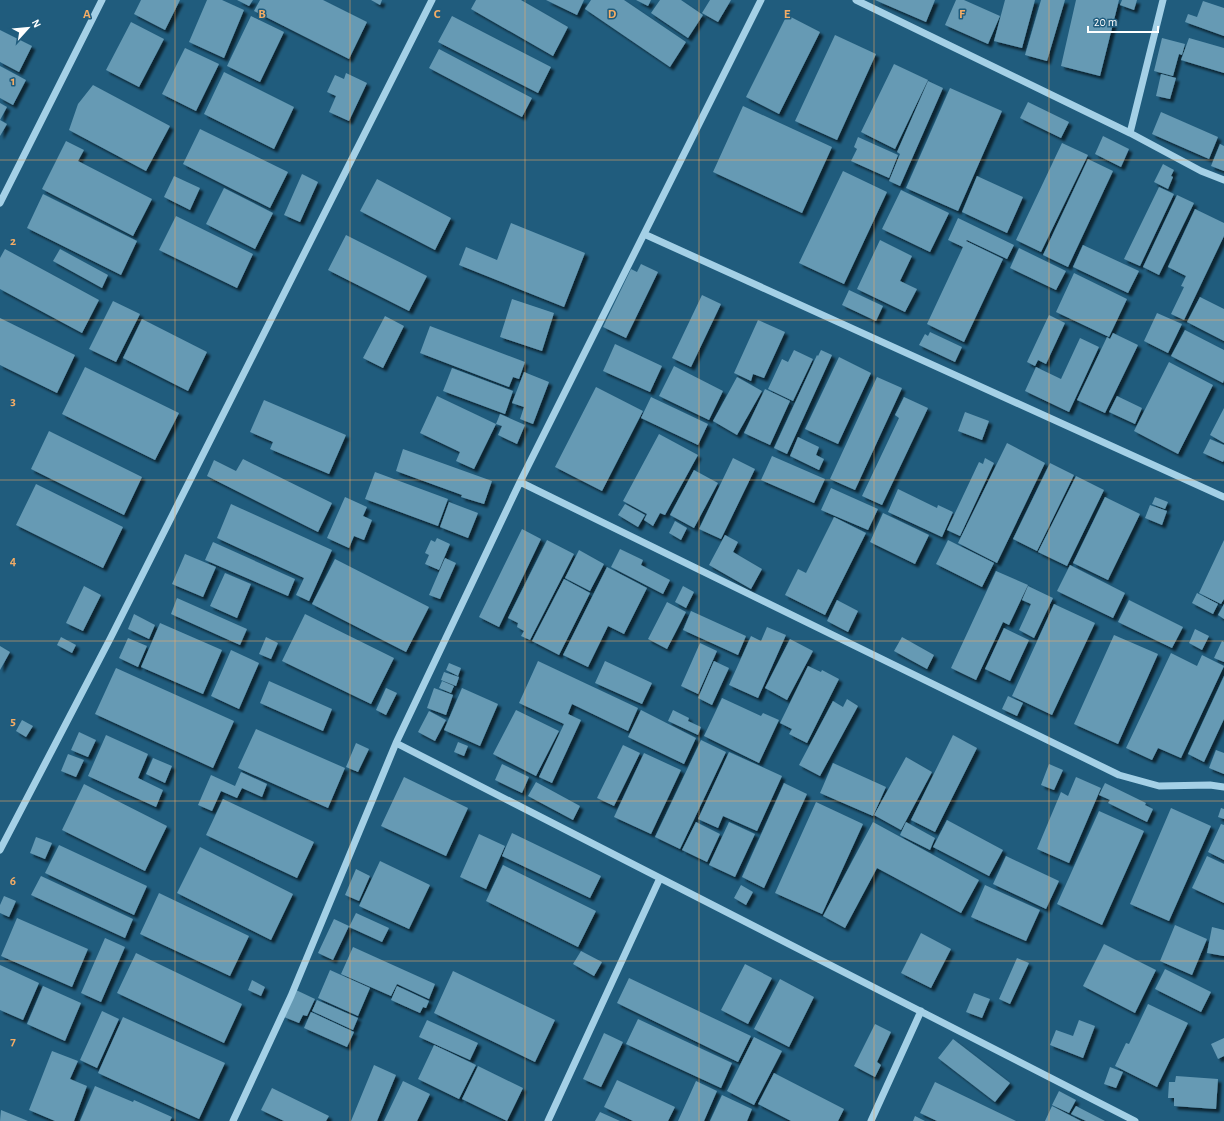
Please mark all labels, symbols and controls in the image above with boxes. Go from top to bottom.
north arrow [8,8,48,48]
text: A [83,8,91,21]
text: B [258,8,266,21]
text: C [434,8,441,21]
text: D [608,8,617,21]
text: E [784,8,791,21]
text: F [959,8,966,21]
scale bar [1088,8,1158,34]
text: 20 m [1094,16,1117,28]
text: N [30,18,43,30]
text: 1 [11,75,15,88]
text: 2 [10,235,16,248]
text: 3 [10,395,16,408]
text: 4 [10,555,17,568]
text: 5 [10,715,16,728]
text: 6 [10,875,16,888]
text: 7 [10,1035,16,1048]

